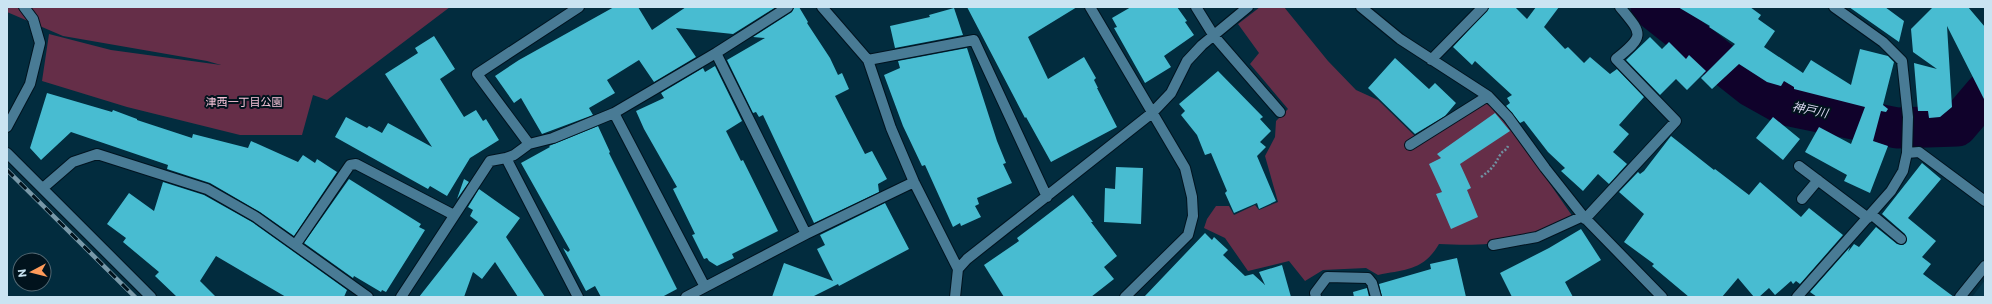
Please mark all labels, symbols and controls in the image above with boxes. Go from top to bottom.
park label: 津西一丁目公園 [206,95,283,108]
water label: 神戸川 [1791,98,1831,120]
north arrow [12,252,52,292]
text: N [15,268,29,278]

